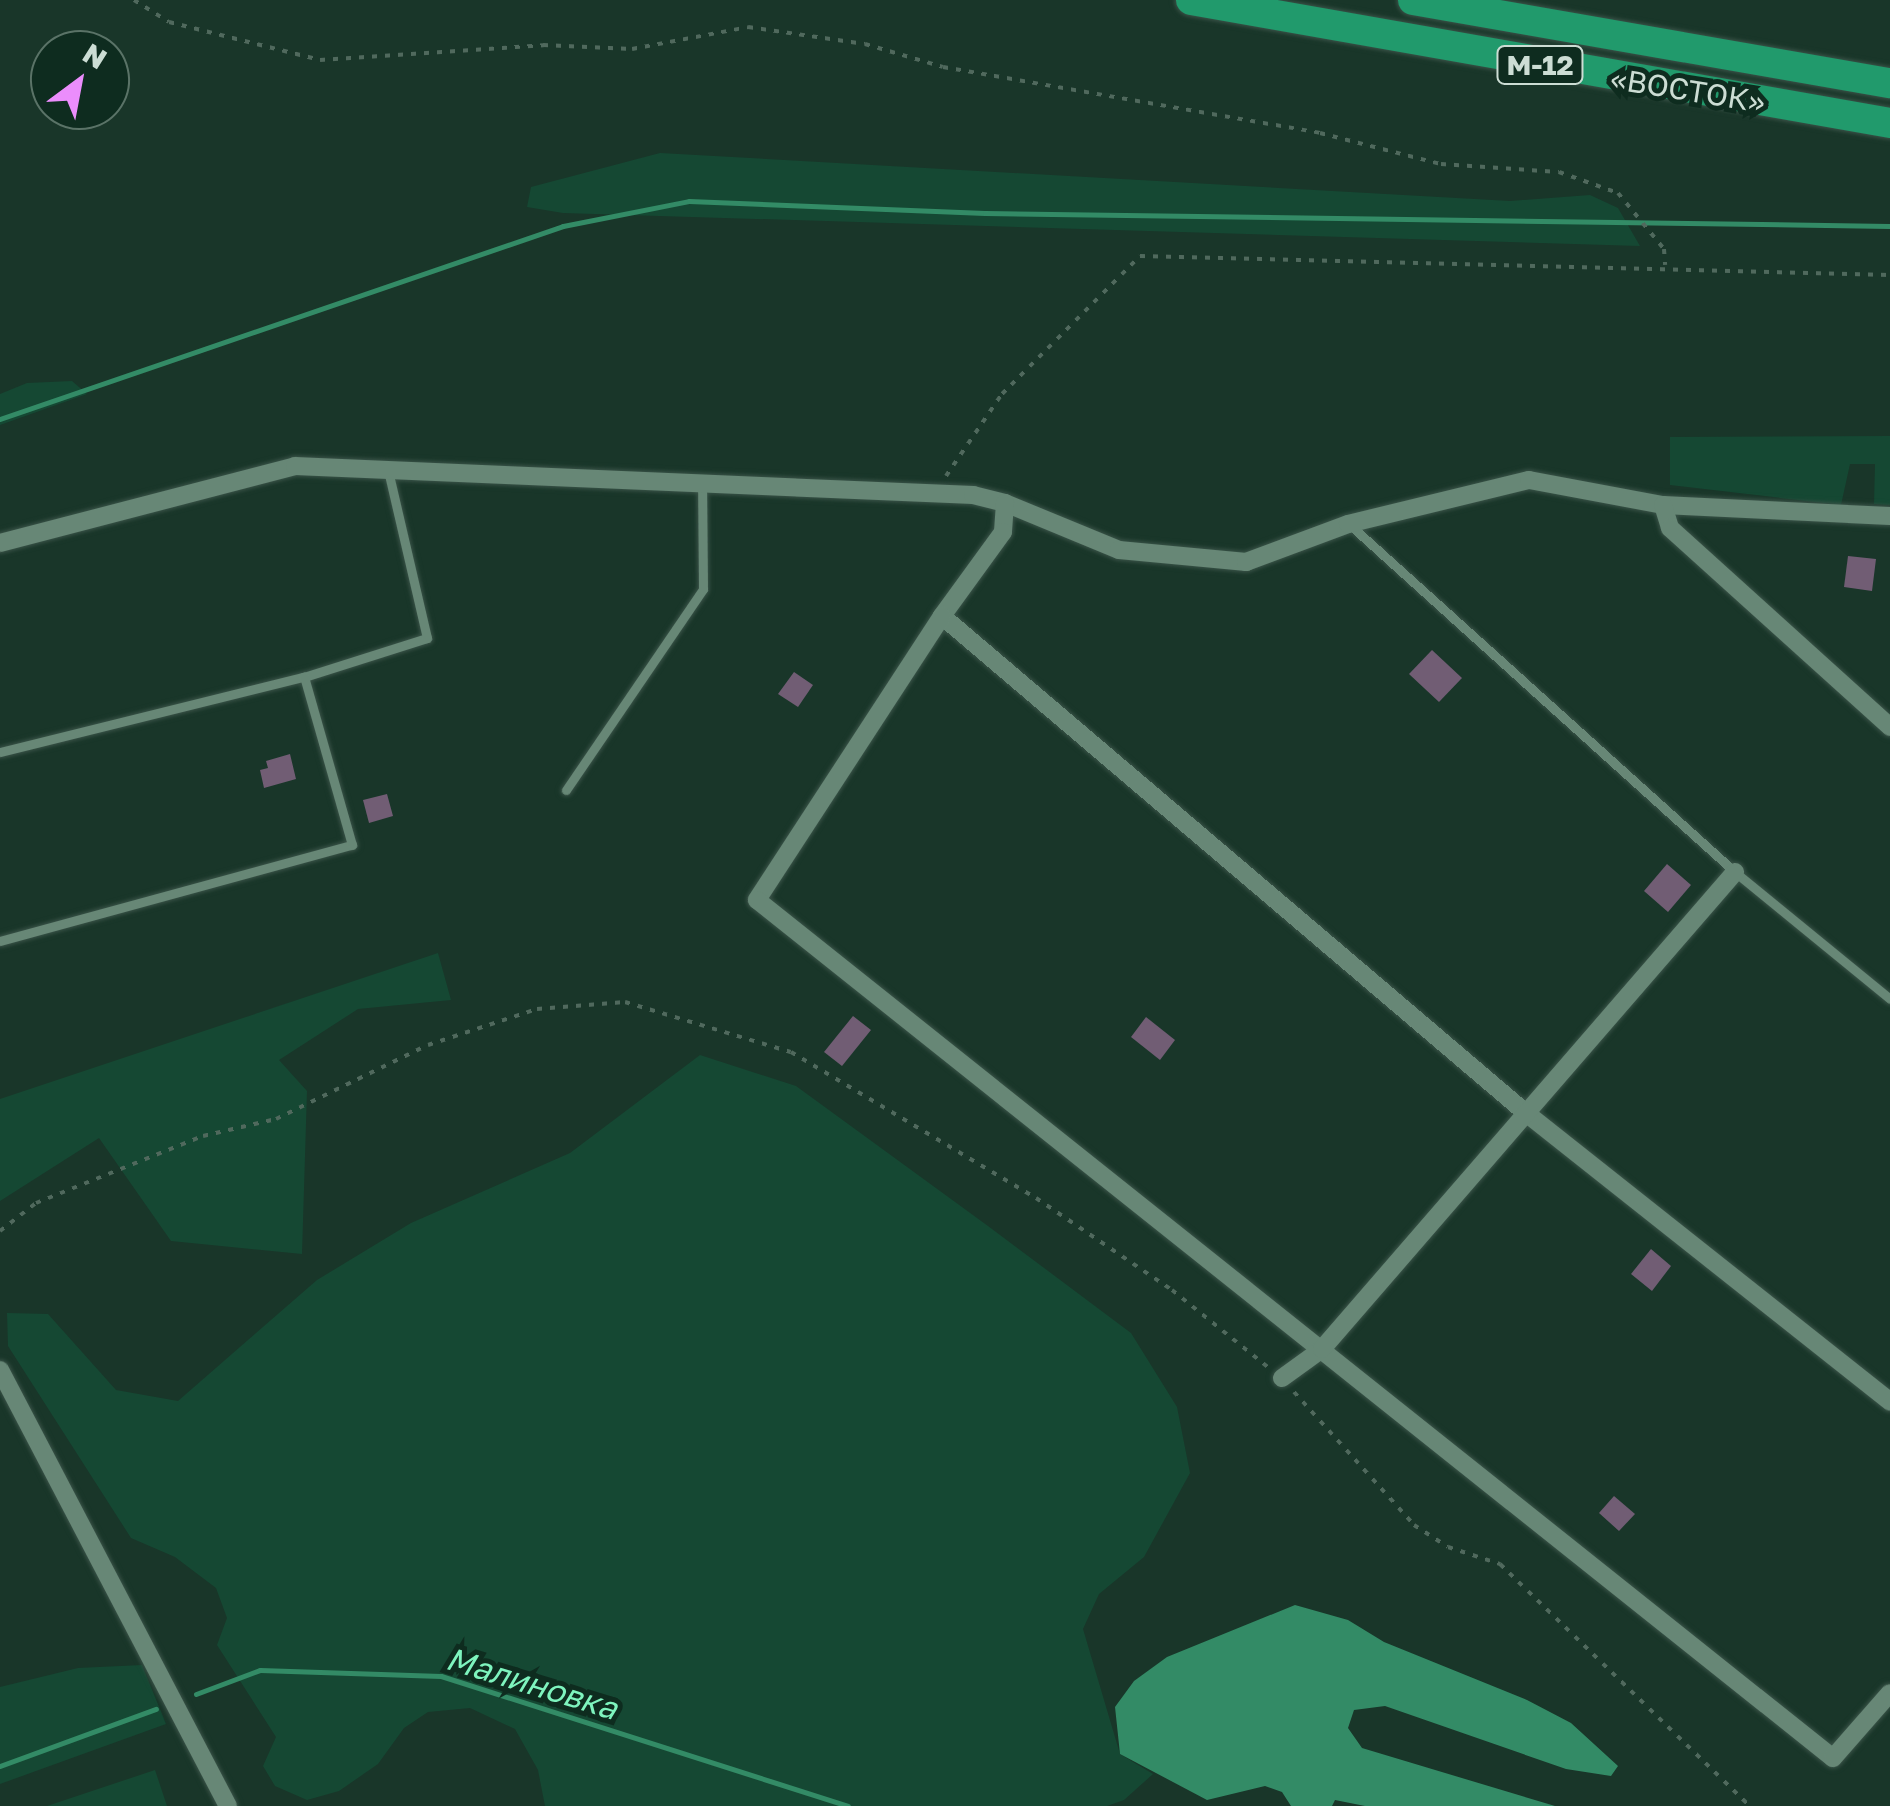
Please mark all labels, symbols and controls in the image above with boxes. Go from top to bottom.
north arrow [30,30,130,130]
text: N [77,36,113,75]
road number: М-12 [1495,42,1585,88]
street label: «ВОСТОК» [1608,60,1768,120]
water label: Малиновка [442,1639,622,1727]

